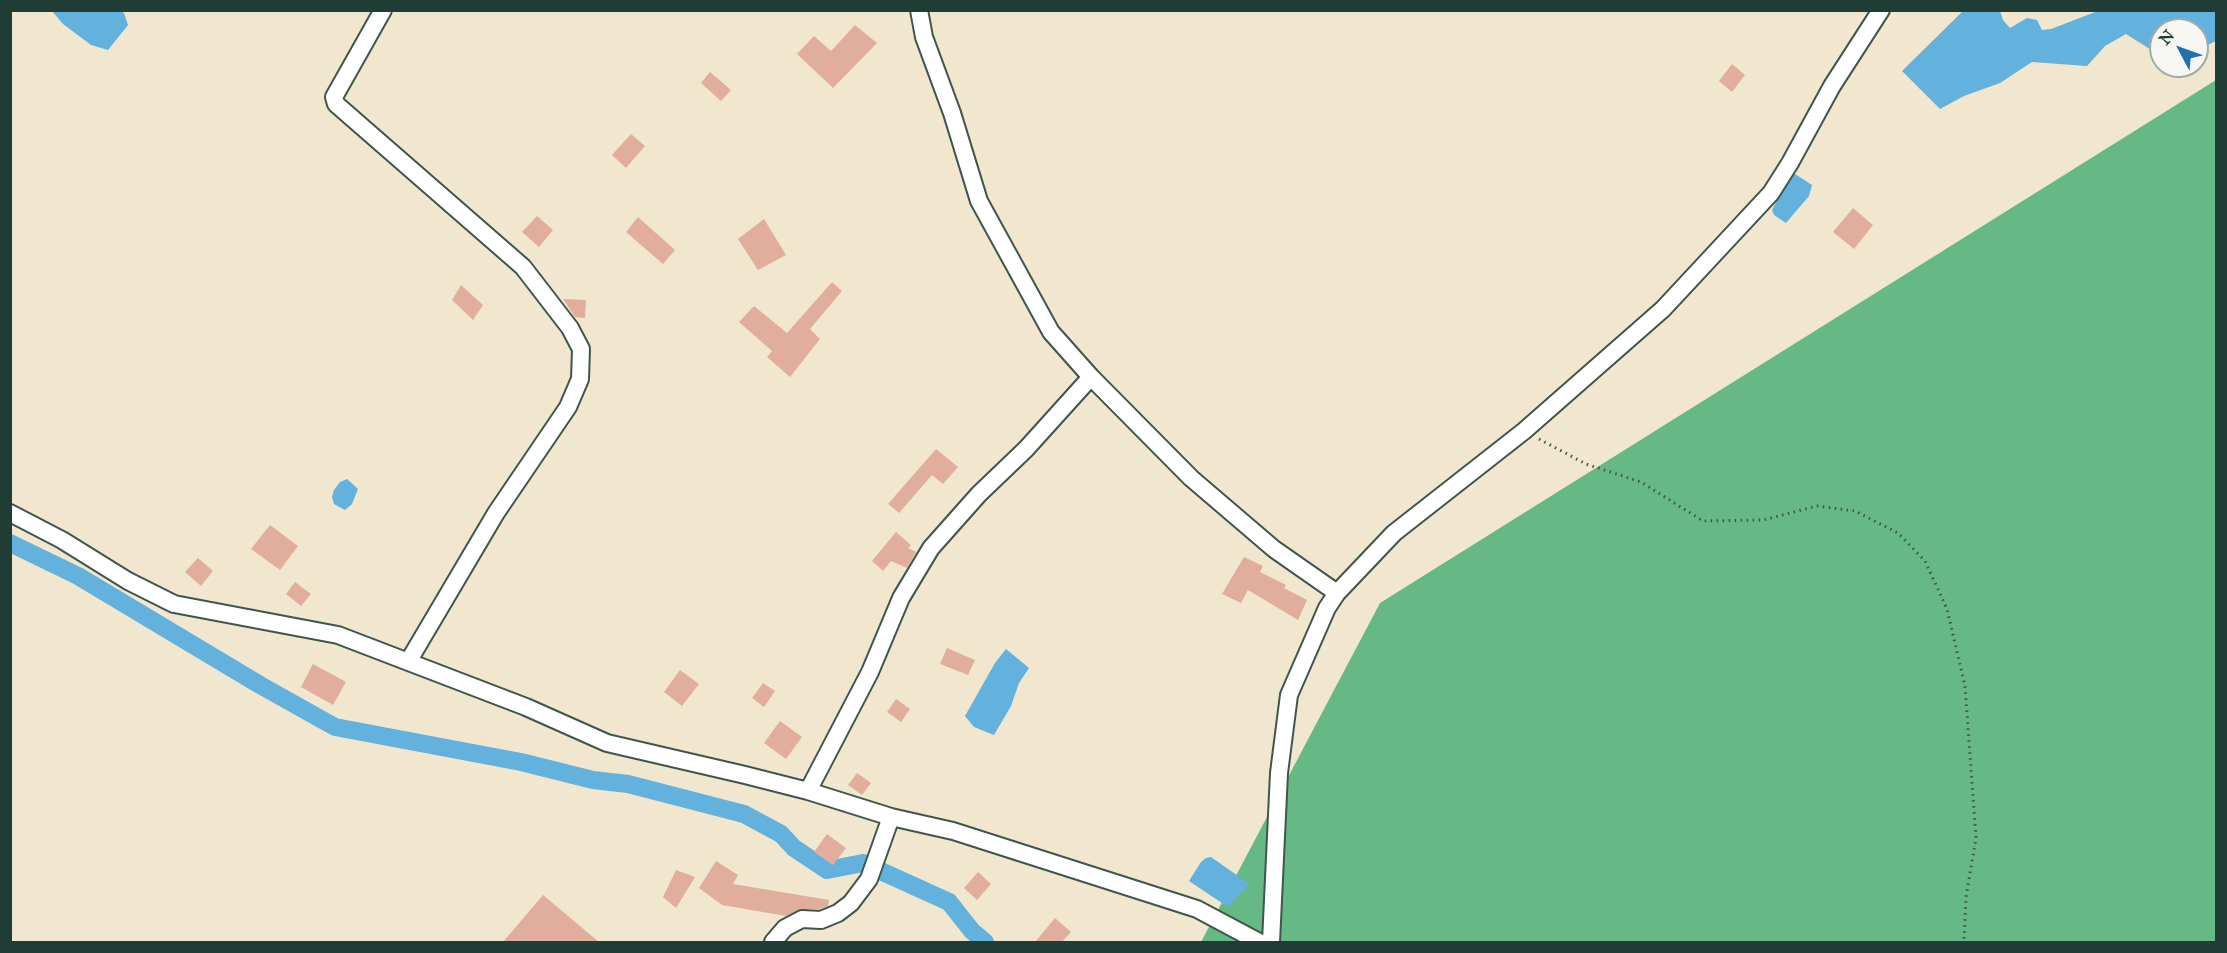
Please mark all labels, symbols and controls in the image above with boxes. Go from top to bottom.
north arrow [2149,18,2209,78]
text: N [2155,26,2178,49]

